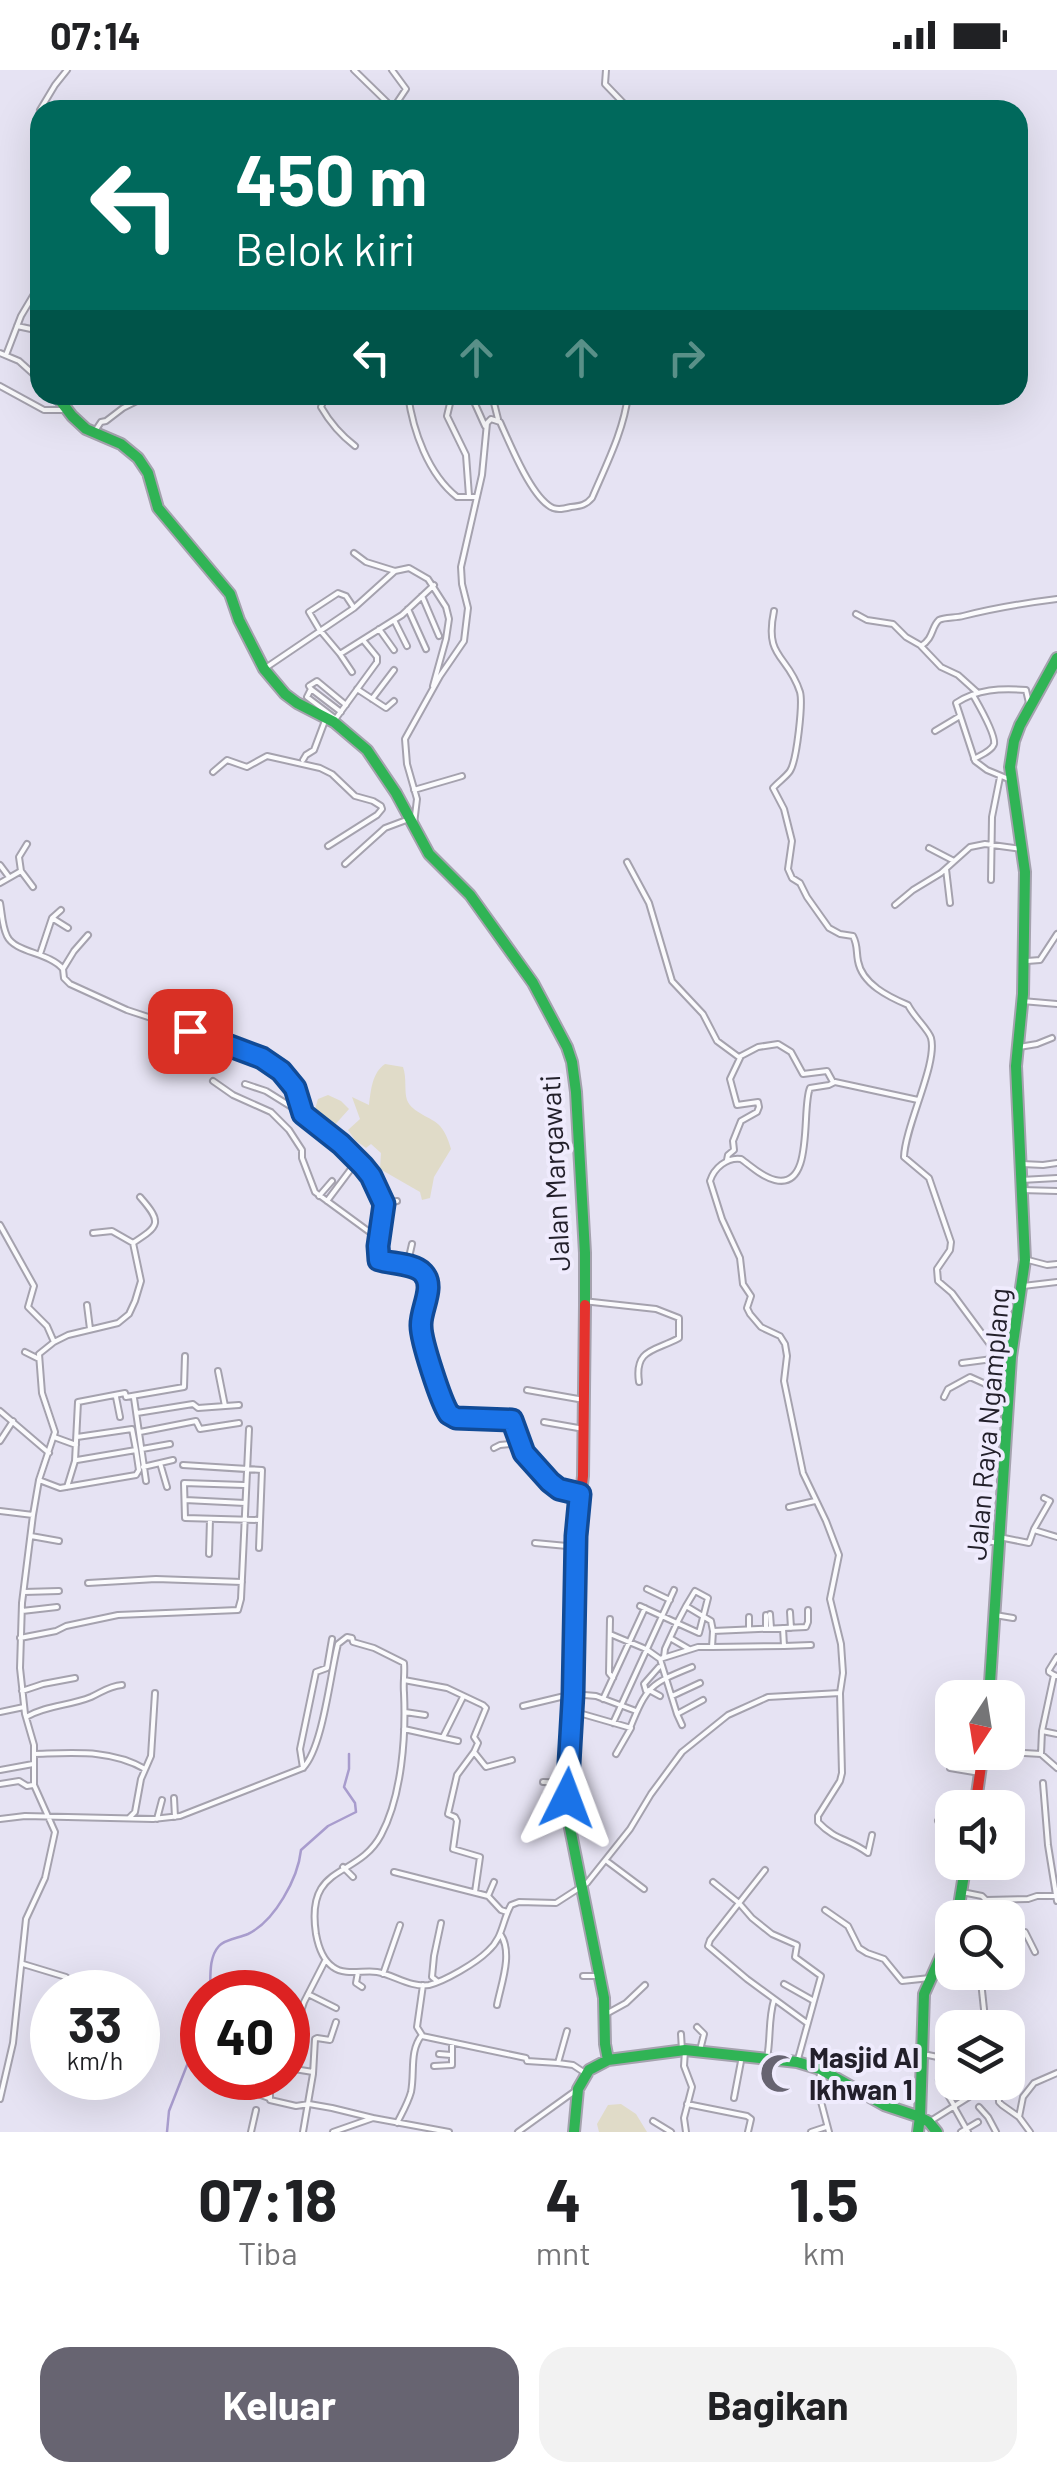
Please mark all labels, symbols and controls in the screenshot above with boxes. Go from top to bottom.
text: 07:14 [50,12,141,58]
text: 450 m [235,136,427,220]
icon: left [70,140,200,270]
text: Belok kiri [235,221,416,275]
icon: left [344,330,399,385]
icon: ahead [449,330,504,385]
icon: ahead [554,330,609,385]
icon: right [659,330,714,385]
pin [148,989,233,1074]
icon: arrive [163,1004,218,1059]
street label: Jalan Margawati [532,1074,576,1272]
street label: Jalan Raya Ngamplang [958,1286,1016,1562]
north arrow [935,1680,1025,1770]
map controls [935,1680,1025,2100]
position arrow [515,1746,619,1850]
button: sound [935,1790,1025,1880]
button: search [935,1900,1025,1990]
speed limit sign: 40 [180,1970,310,2100]
text: 33 [68,1993,122,2053]
button: layers [935,2010,1025,2100]
place label: Masjid Al Ikhwan 1 [809,2040,919,2106]
text: km/h [67,2045,123,2075]
mosque icon: Masjid Al Ikhwan 1 [758,2053,800,2095]
text: 07:18 [198,2162,338,2234]
text: 4 [545,2162,582,2234]
text: 1.5 [789,2162,859,2234]
text: Tiba [238,2233,298,2271]
text: mnt [536,2233,591,2271]
text: km [803,2233,845,2271]
button: Keluar [40,2347,519,2462]
button: Bagikan [539,2347,1017,2462]

